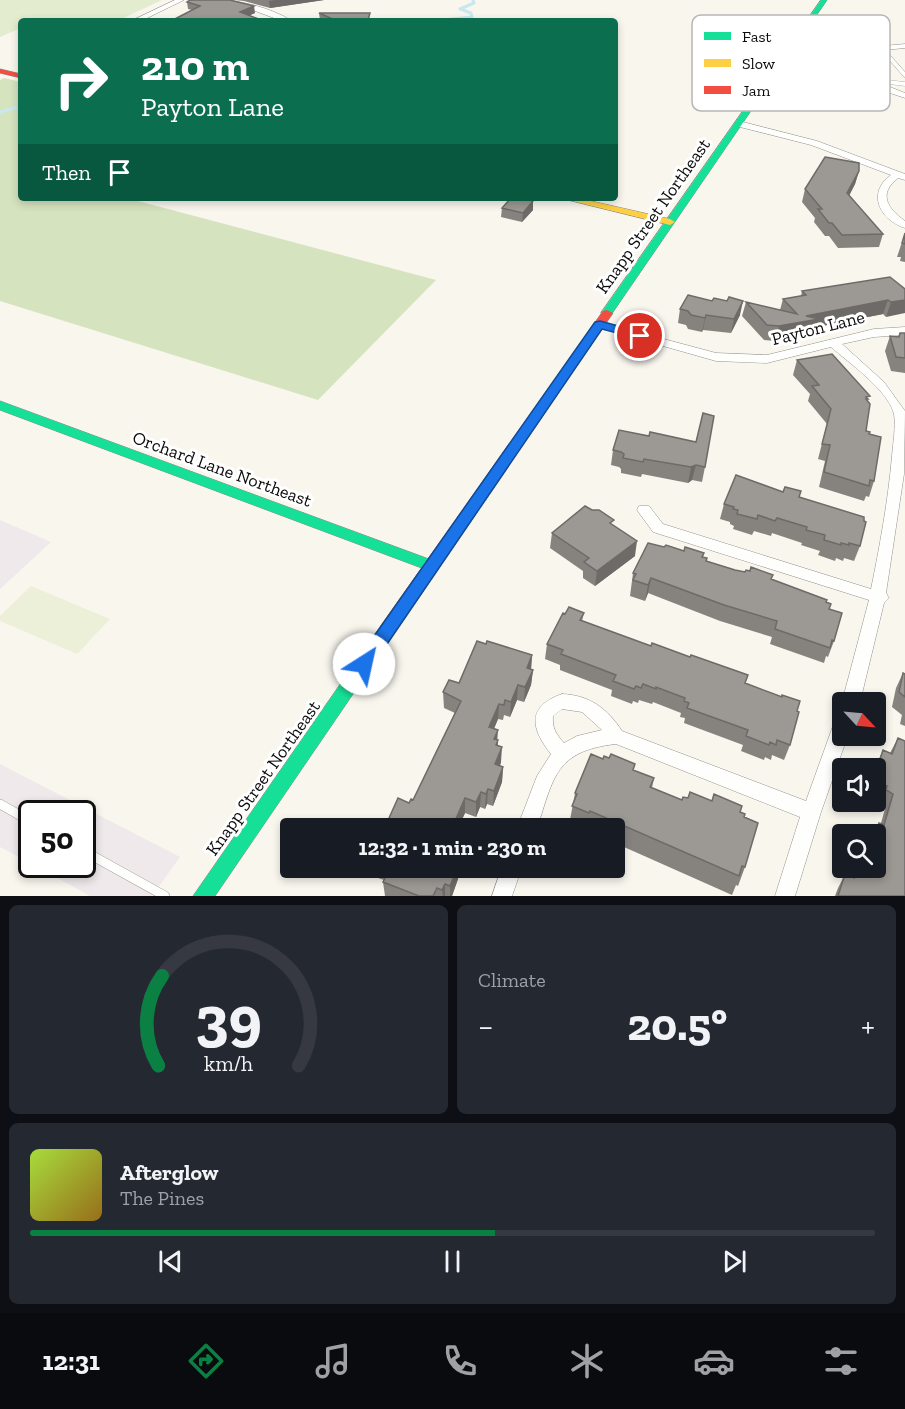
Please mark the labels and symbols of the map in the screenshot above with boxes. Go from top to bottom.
legend [692,15,890,111]
text: Fast [742,27,771,46]
text: Slow [742,54,776,73]
text: Jam [742,81,771,100]
street label: Knapp Street Northeast [591,134,715,298]
street label: Payton Lane [769,306,867,350]
pin [614,310,665,361]
street label: Orchard Lane Northeast [130,426,315,512]
position arrow [332,632,396,696]
north arrow [832,692,886,746]
street label: Knapp Street Northeast [201,696,325,860]
speed limit sign: 50 [18,800,96,878]

